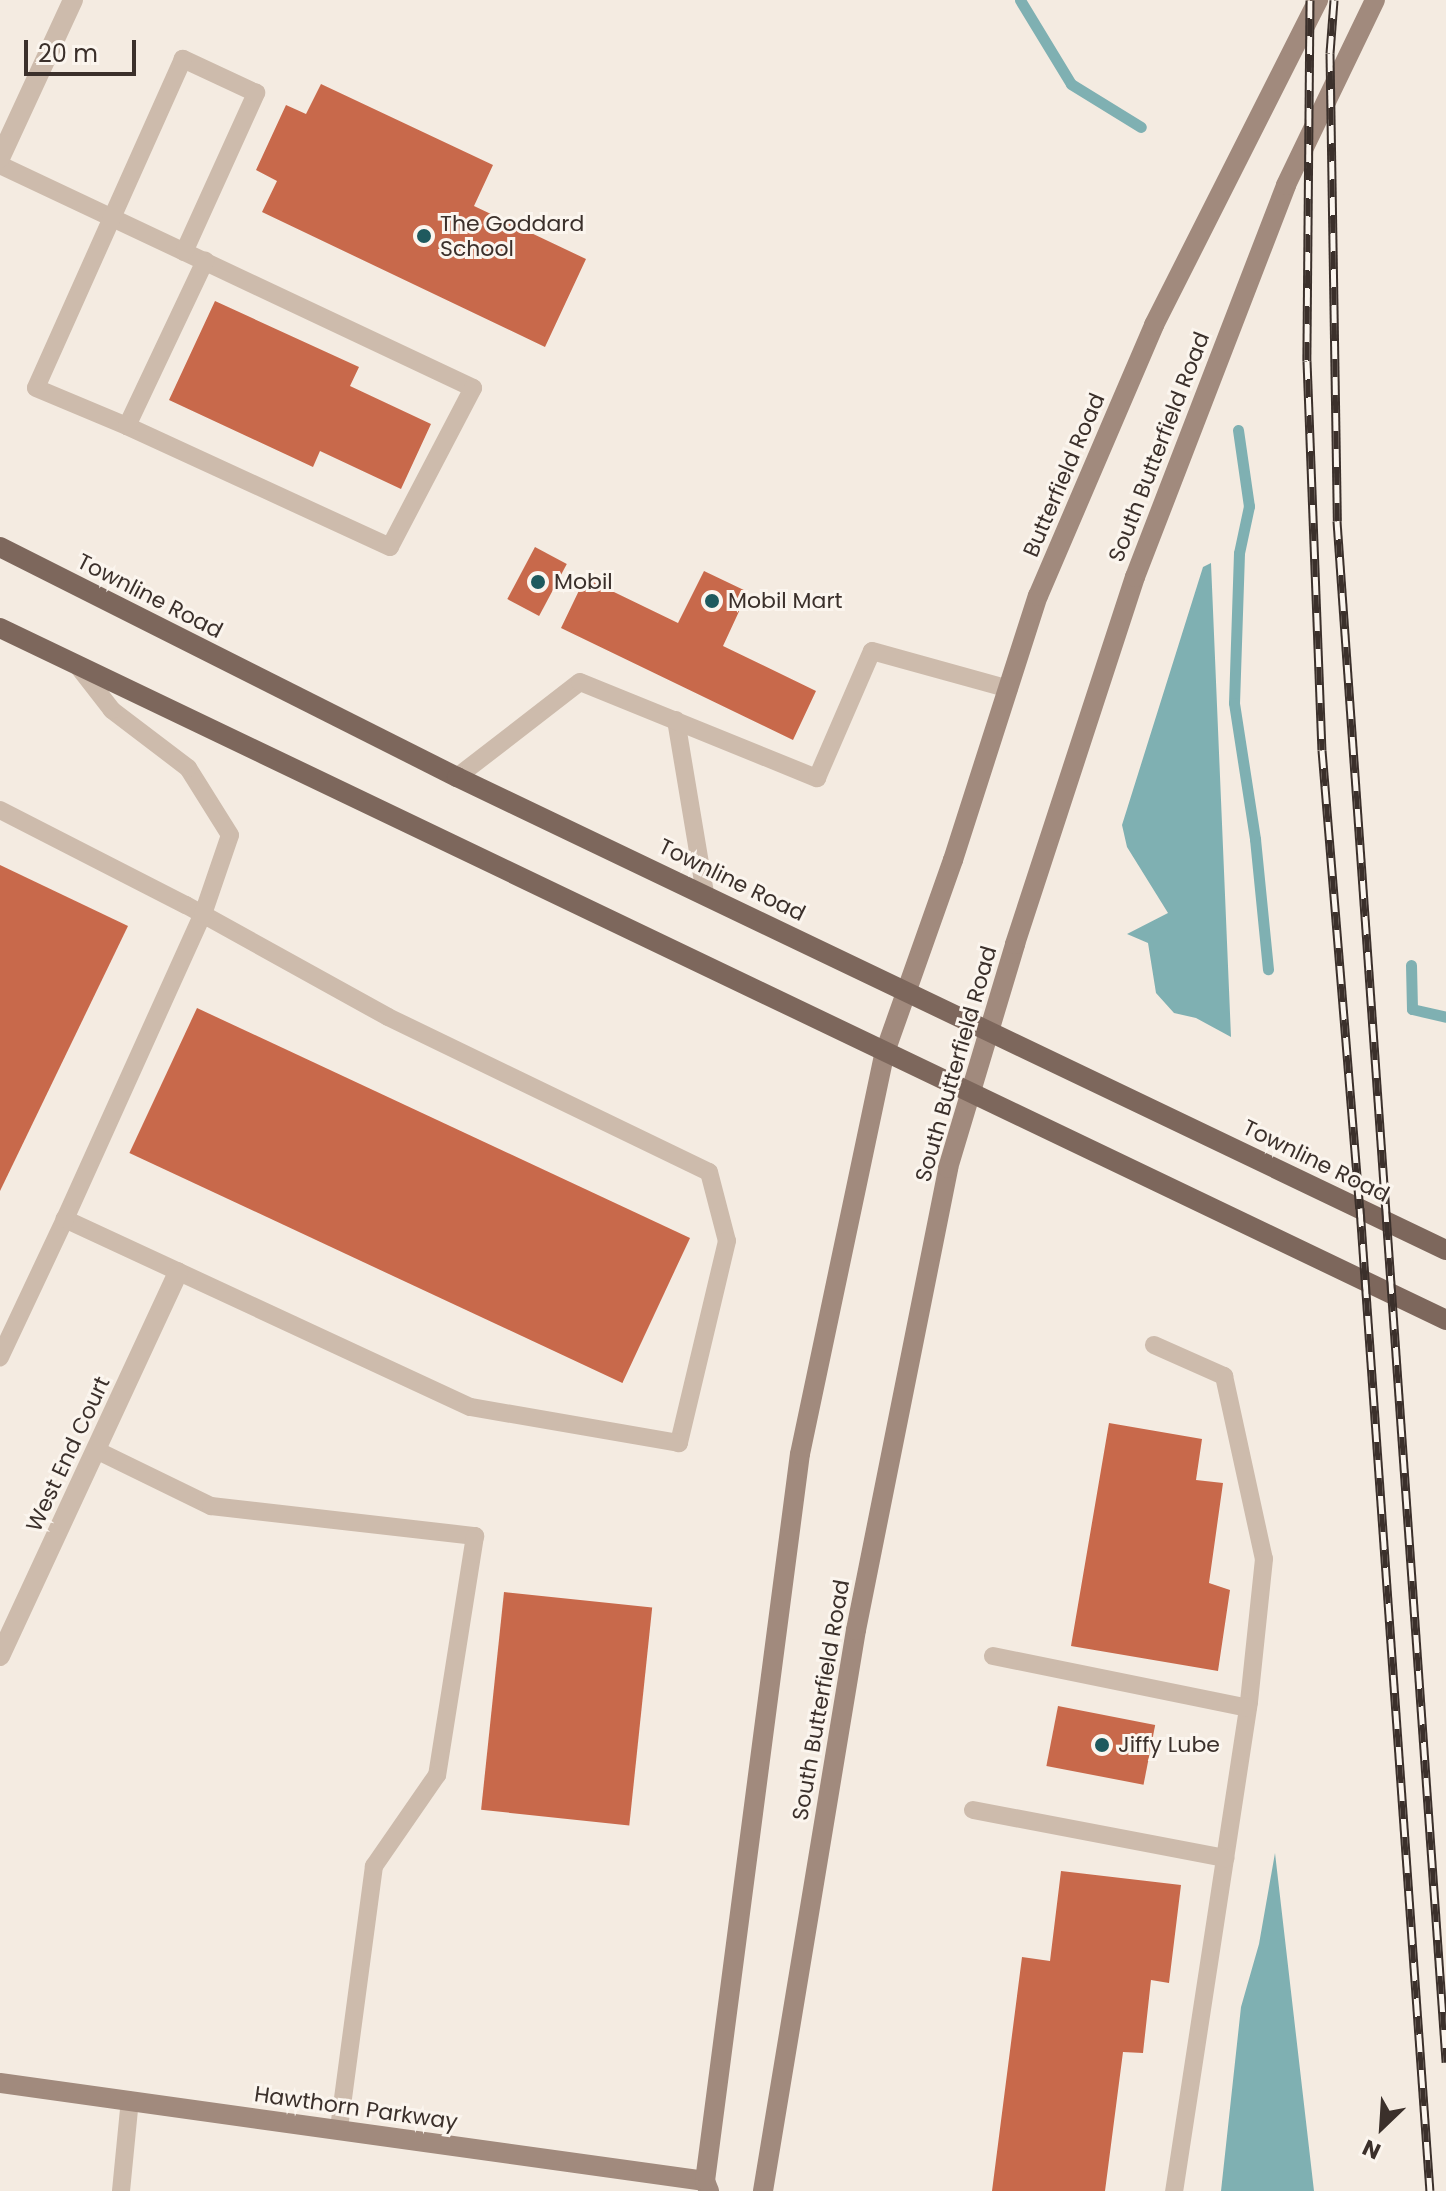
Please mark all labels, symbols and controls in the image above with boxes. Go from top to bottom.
scale bar [28,24,140,74]
text: 20 m [38,37,98,70]
place label: The Goddard School [440,210,584,262]
marker: The Goddard School [415,227,433,245]
street label: South Butterfield Road [1103,328,1215,566]
street label: Butterfield Road [1018,389,1110,561]
street label: Townline Road [73,548,227,644]
place label: Mobil [554,569,613,595]
marker: Mobil [529,573,547,591]
place label: Mobil Mart [728,588,843,614]
marker: Mobil Mart [703,592,721,610]
street label: Townline Road [654,833,810,927]
street label: South Butterfield Road [910,943,1002,1185]
street label: Townline Road [1238,1114,1394,1208]
street label: West End Court [21,1372,115,1536]
street label: South Butterfield Road [787,1578,855,1822]
place label: Jiffy Lube [1118,1732,1220,1758]
marker: Jiffy Lube [1093,1736,1111,1754]
street label: Hawthorn Parkway [253,2081,459,2135]
north arrow [1342,2087,1422,2167]
text: N [1358,2132,1386,2167]

